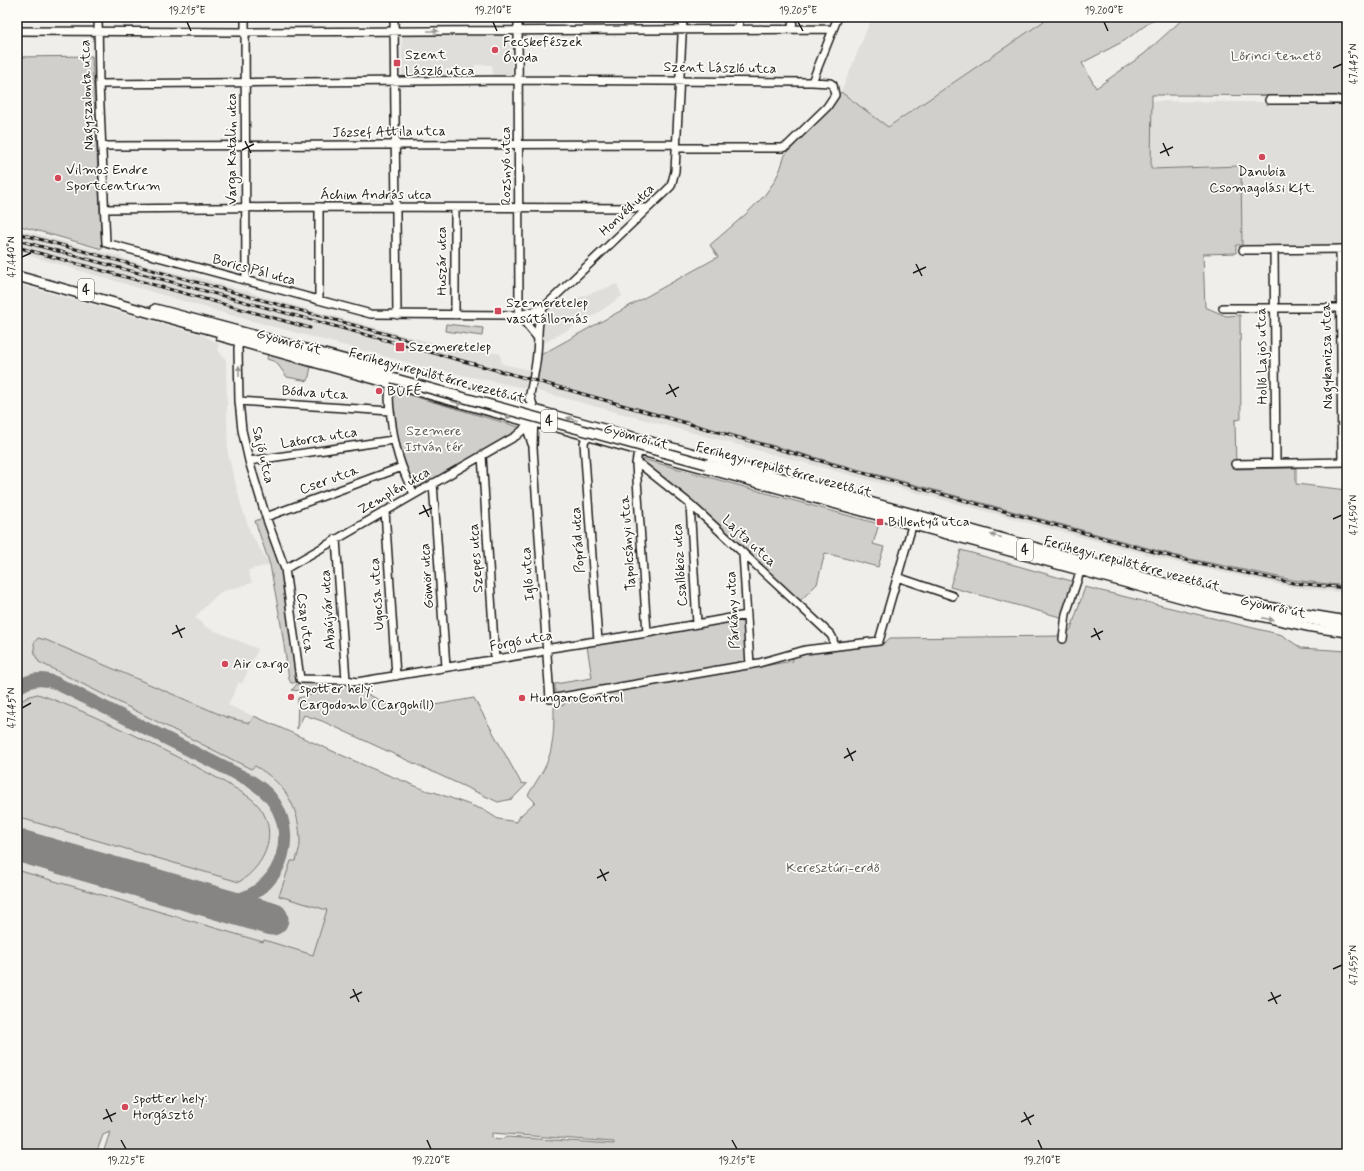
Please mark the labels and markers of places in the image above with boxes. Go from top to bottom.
place label: Fecskefészek Óvoda [503,33,583,67]
marker: Fecskefészek Óvoda [490,45,500,55]
place label: Szent László utca [405,46,474,80]
marker: Szent László utca [392,58,402,68]
marker: Danubia Csomagolási Kft. [1257,152,1267,162]
place label: Vilmos Endre Sportcentrum [66,161,161,195]
place label: Danubia Csomagolási Kft. [1209,163,1315,197]
marker: Vilmos Endre Sportcentrum [53,173,63,183]
place label: Szemeretelep vasútállomás [506,294,588,328]
marker: Szemeretelep vasútállomás [493,306,503,316]
place label: Szemeretelep [409,338,491,356]
marker: Szemeretelep [394,341,406,353]
place label: BÜFÉ [387,382,422,400]
marker: BÜFÉ [374,386,384,396]
place label: Billentyű utca [888,513,970,531]
marker: Billentyű utca [875,517,885,527]
place label: Air cargo [233,655,289,673]
marker: Air cargo [220,659,230,669]
place label: spotter hely: Cargodomb (Cargohill) [299,680,434,715]
place label: HungaroControl [530,689,623,708]
marker: spotter hely: Cargodomb (Cargohill) [286,692,296,702]
marker: HungaroControl [517,693,527,703]
place label: spotter hely: Horgásztó [133,1090,208,1125]
marker: spotter hely: Horgásztó [120,1102,130,1112]

